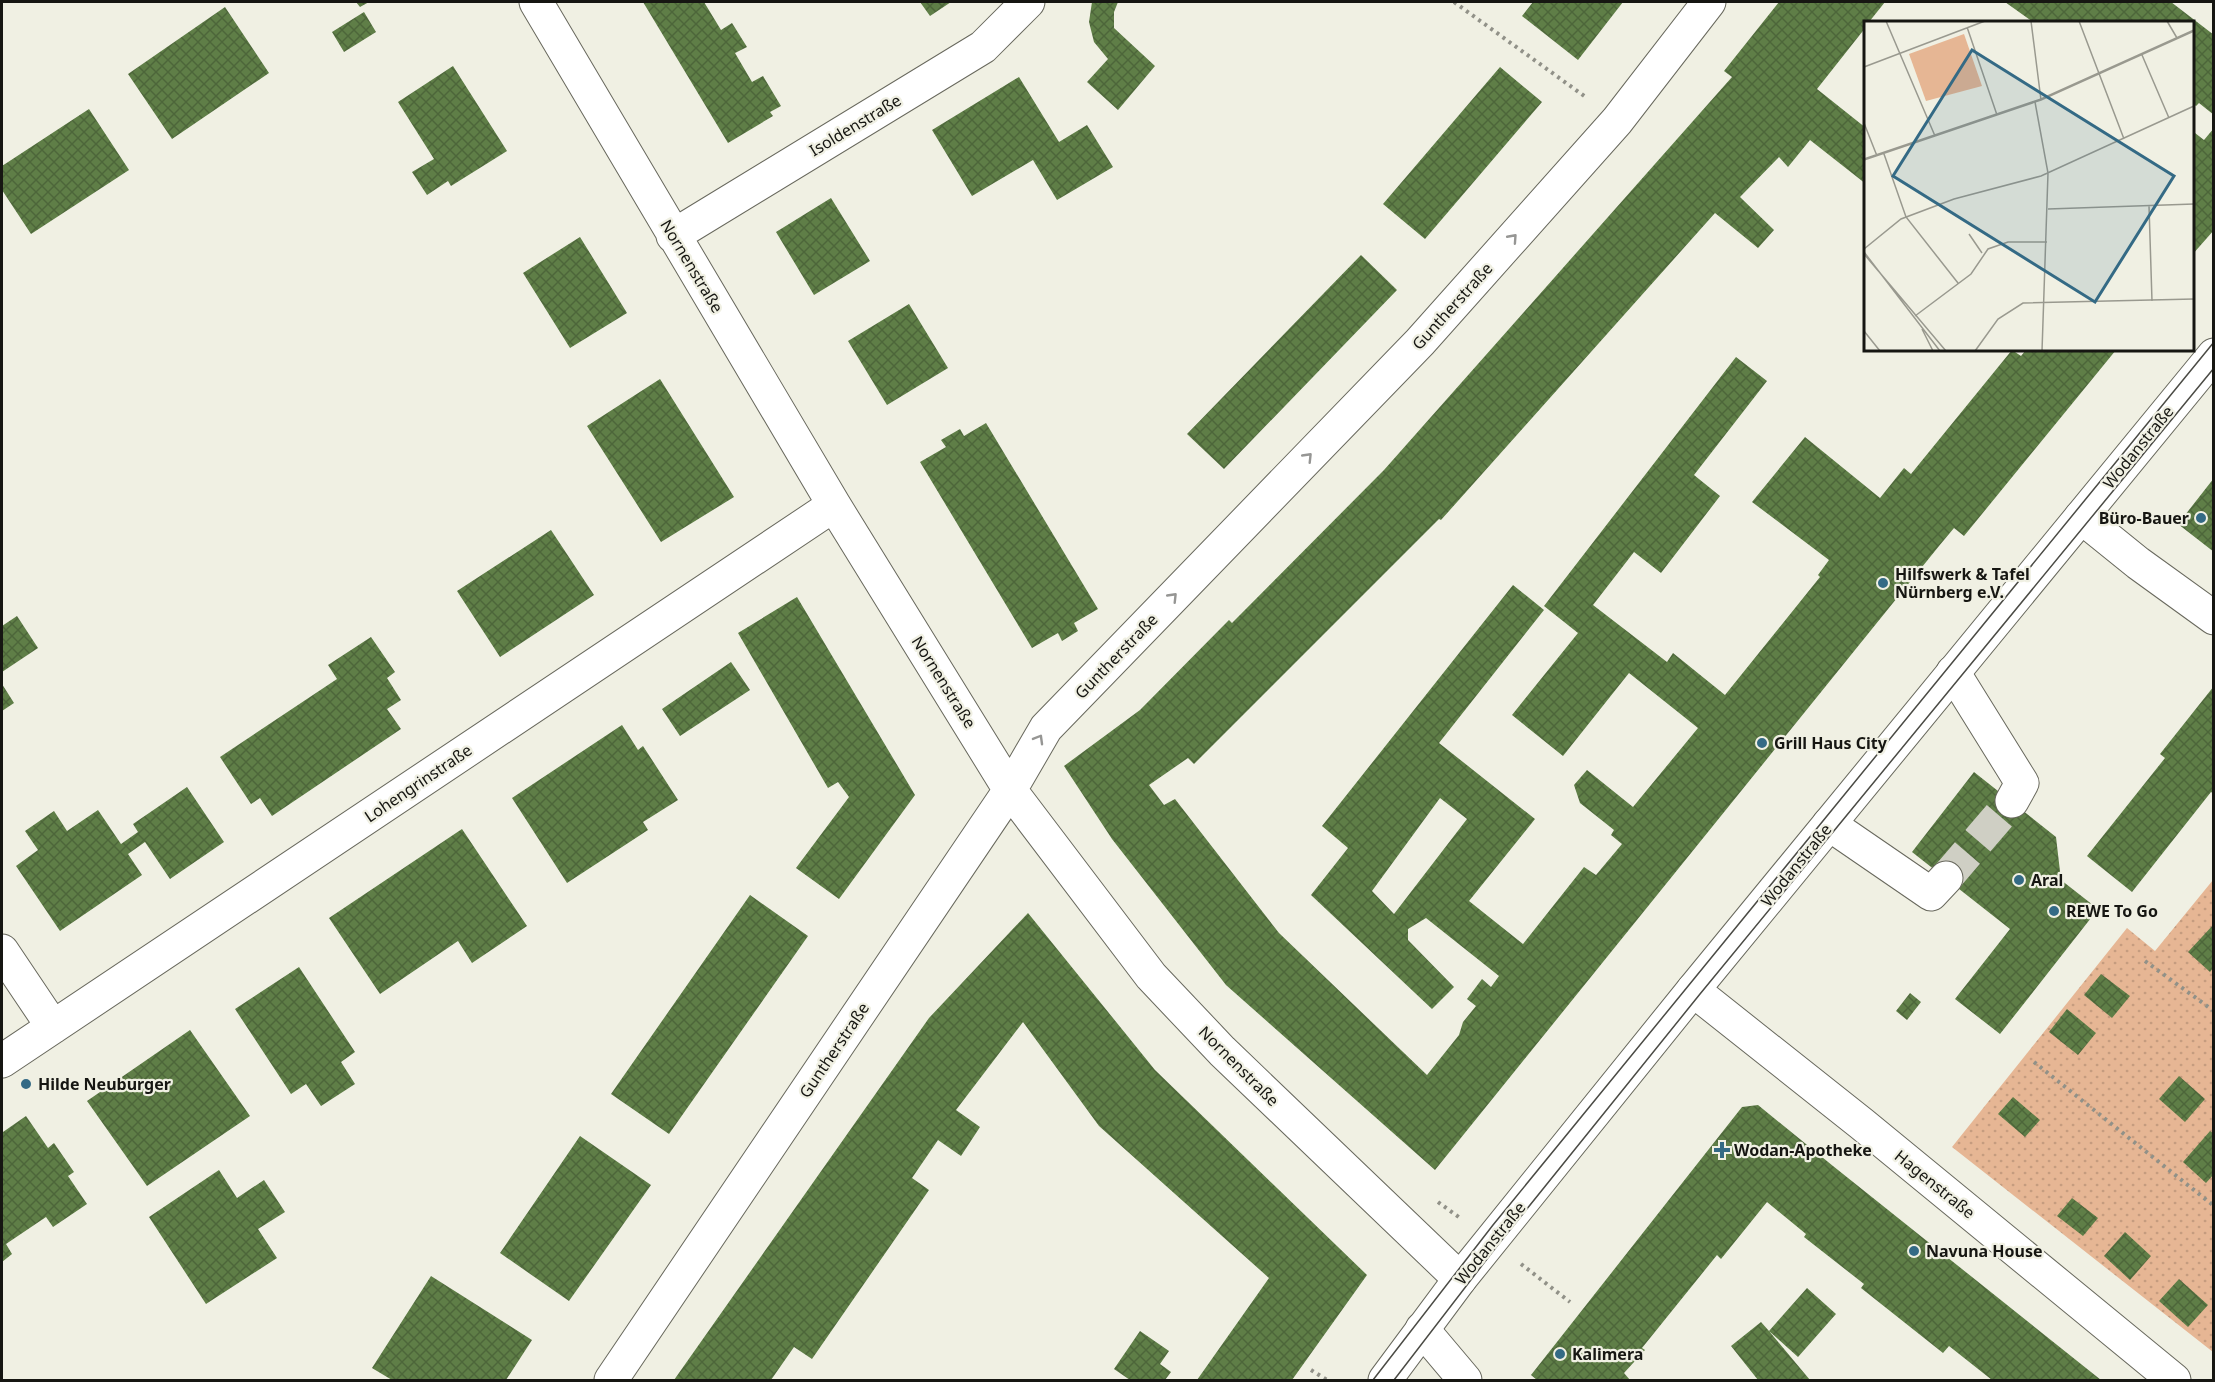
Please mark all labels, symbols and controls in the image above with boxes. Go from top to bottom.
inset map [1864,21,2194,351]
street label: Isoldenstraße [805,89,905,161]
street label: Nornenstraße [656,215,728,317]
one-way arrow [1506,234,1517,245]
street label: Guntherstraße [1407,258,1497,354]
street label: Wodanstraße [2098,401,2178,493]
one-way arrow [1301,454,1312,465]
place label: Büro-Bauer [2099,507,2189,529]
marker: Büro-Bauer [2194,511,2208,525]
place label: Hilfswerk & Tafel Nürnberg e.V. [1895,563,2030,603]
marker: Hilfswerk & Tafel Nürnberg e.V. [1876,576,1890,590]
one-way arrow [1165,594,1176,605]
street label: Guntherstraße [1070,609,1162,703]
street label: Nornenstraße [907,632,981,732]
place label: Grill Haus City [1774,732,1888,754]
one-way arrow [1032,735,1044,745]
marker: Grill Haus City [1755,736,1769,750]
street label: Lohengrinstraße [360,739,476,827]
street label: Wodanstraße [1756,819,1836,911]
place label: Aral [2031,869,2063,891]
marker: Aral [2012,873,2026,887]
place label: REWE To Go [2066,900,2158,922]
marker: REWE To Go [2047,904,2061,918]
street label: Guntherstraße [794,998,874,1102]
street label: Nornenstraße [1194,1021,1284,1111]
place label: Hilde Neuburger [38,1073,171,1095]
marker: Hilde Neuburger [19,1077,33,1091]
place label: Wodan-Apotheke [1734,1139,1872,1161]
marker: Wodan-Apotheke [1715,1143,1729,1157]
street label: Hagenstraße [1890,1145,1980,1223]
street label: Wodanstraße [1450,1197,1530,1289]
place label: Navuna House [1926,1240,2043,1262]
marker: Navuna House [1907,1244,1921,1258]
place label: Kalimera [1572,1343,1643,1365]
marker: Kalimera [1553,1347,1567,1361]

